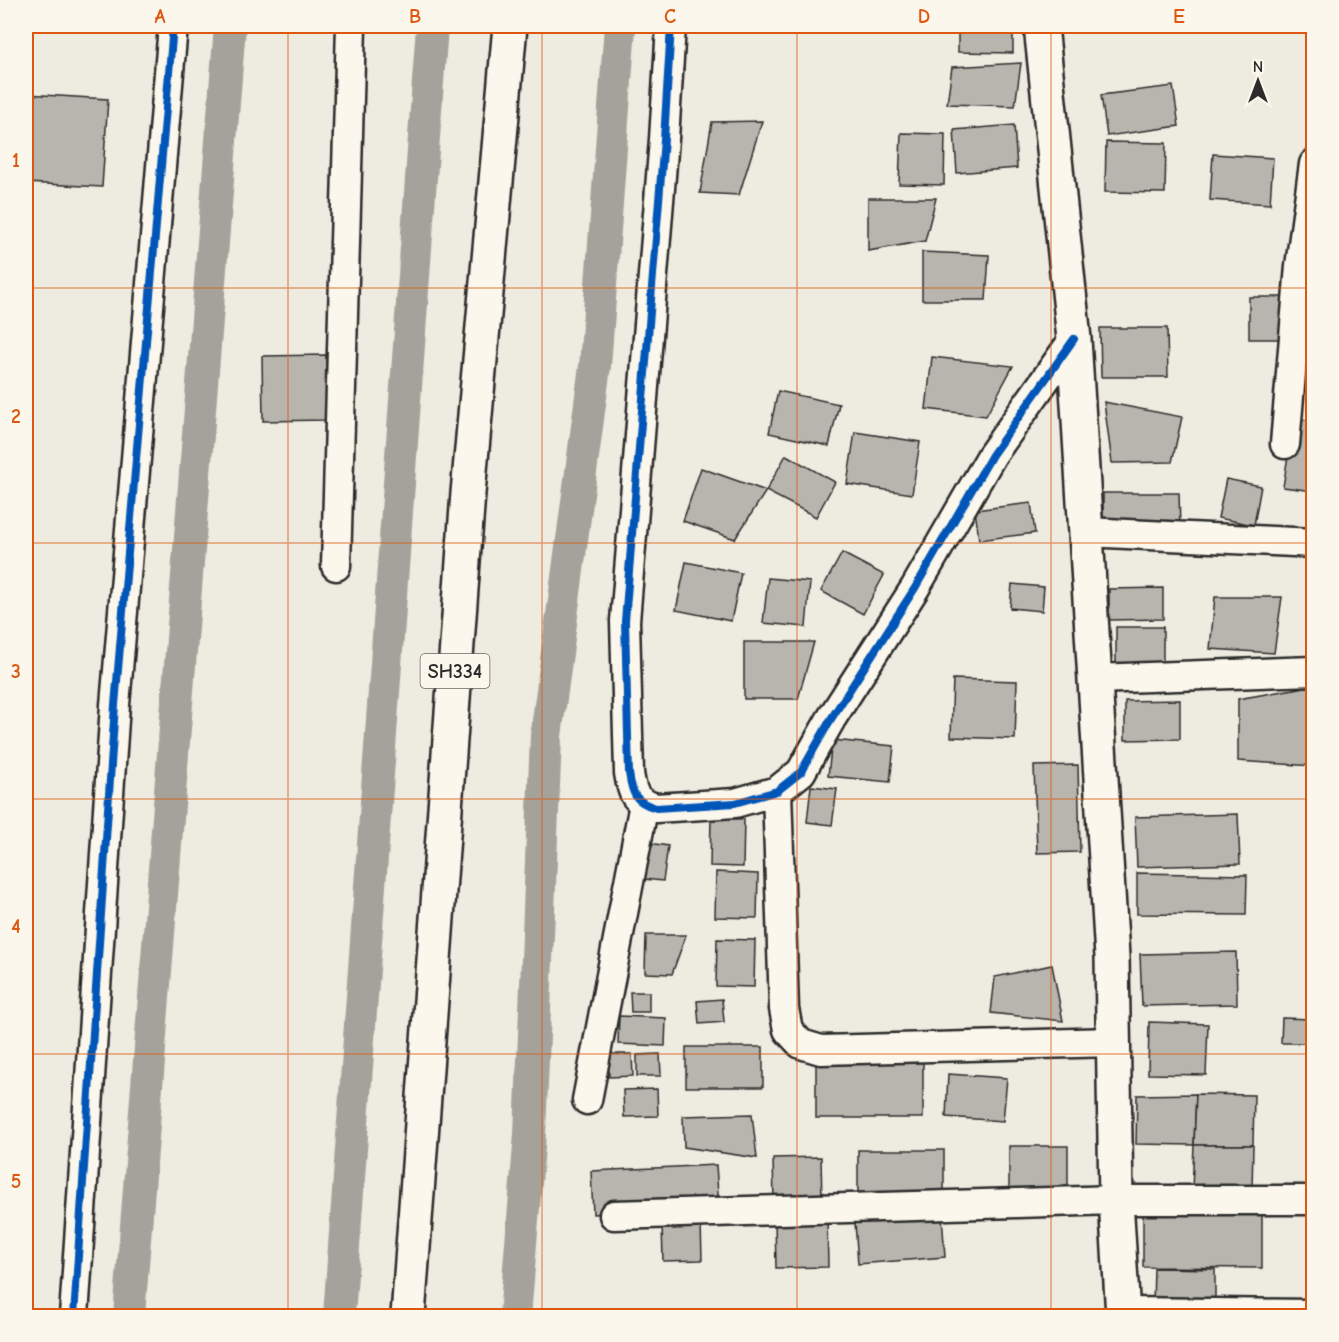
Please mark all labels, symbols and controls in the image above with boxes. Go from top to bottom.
text: A [154,5,166,28]
text: B [409,5,421,28]
text: C [664,5,676,28]
text: D [918,5,930,28]
text: E [1173,5,1185,28]
north arrow [1228,51,1288,111]
text: N [1253,58,1263,76]
text: 1 [12,149,20,172]
text: 2 [11,405,21,428]
road number: SH334 [420,654,490,688]
text: 3 [11,660,21,683]
text: 4 [11,915,21,938]
text: 5 [11,1170,21,1193]

